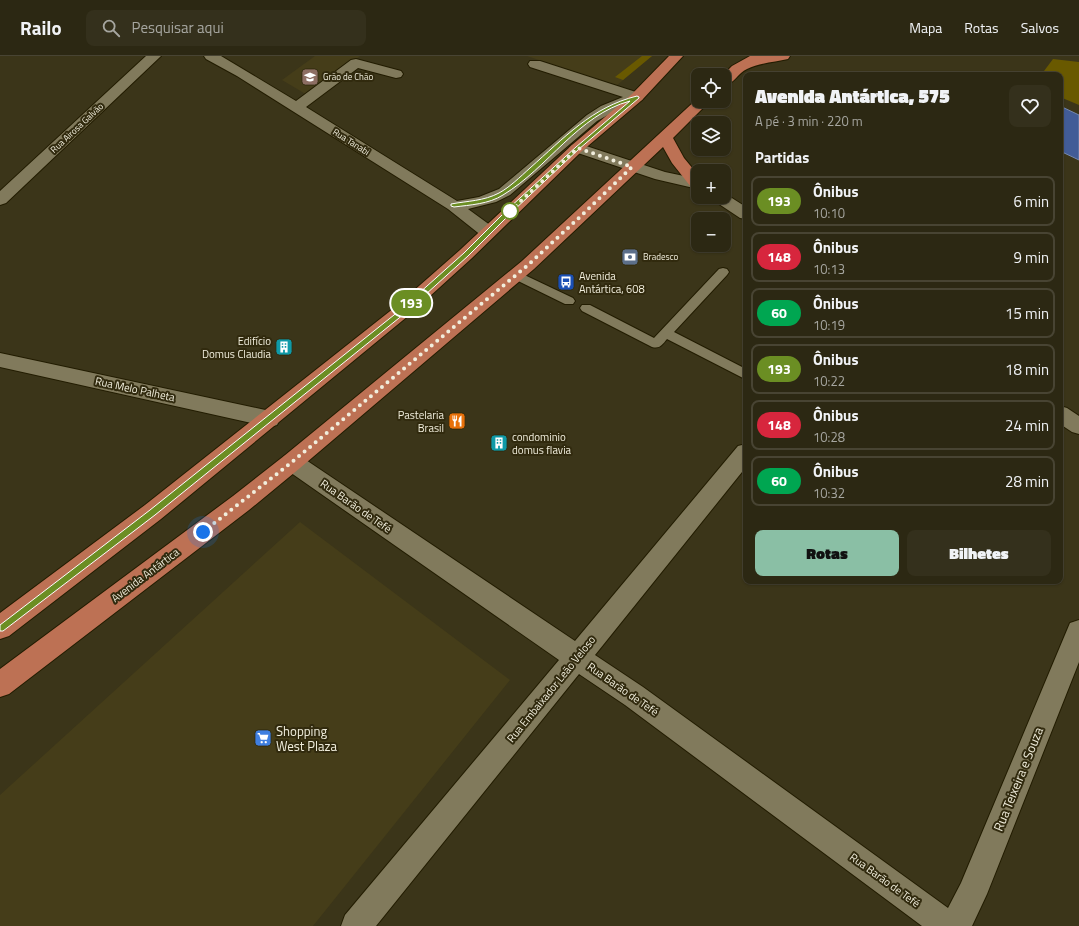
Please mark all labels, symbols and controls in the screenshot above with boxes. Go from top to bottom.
search box [86,10,366,46]
text: Railo [20,13,62,42]
text: Pesquisar aqui [132,16,224,39]
icon: search [100,17,122,39]
text: Mapa [909,17,942,38]
text: Rotas [964,17,999,38]
text: Salvos [1021,17,1059,38]
school or university icon: Grão de Chão [300,67,320,87]
map controls [691,68,731,252]
button: locate [691,68,731,108]
place label: Grão de Chão [323,70,373,83]
text: Avenida Antártica, 575 [755,81,950,110]
button: heart [1009,85,1051,127]
street label: Rua Airosa Galvão [47,99,106,156]
text: A pé · 3 min · 220 m [755,111,863,131]
button: layers [691,116,731,156]
street label: Rua Tanabi [330,125,372,158]
text: Partidas [755,146,809,169]
button: + [691,164,731,204]
text: Ônibus [813,180,858,203]
text: 193 [767,190,791,211]
text: 6 min [1013,190,1049,213]
unlabelled marker [501,202,519,220]
text: 10:10 [813,203,845,223]
button: − [691,212,731,252]
text: Ônibus [813,236,858,259]
text: 148 [767,246,791,267]
text: 9 min [1013,246,1049,269]
bank icon: Bradesco [620,247,640,267]
place label: Bradesco [643,250,679,263]
text: 10:13 [813,259,845,279]
place label: Avenida Antártica, 608 [579,268,645,297]
bus stop icon: Avenida Antártica, 608 [556,272,576,292]
line badge: 193 [388,290,434,316]
text: 193 [399,292,423,313]
text: Ônibus [813,292,858,315]
text: 60 [771,302,787,323]
text: 15 min [1005,302,1049,325]
text: 10:19 [813,315,845,335]
place label: Edifício Domus Claudia [202,333,271,362]
building icon: Edifício Domus Claudia [274,337,294,357]
text: Ônibus [813,348,858,371]
text: 193 [767,358,791,379]
text: 18 min [1005,358,1049,381]
text: 10:22 [813,371,845,391]
street label: Rua Melo Palheta [94,373,177,405]
text: Ônibus [813,404,858,427]
place label: Pastelaria Brasil [398,407,444,436]
restaurant icon: Pastelaria Brasil [447,411,467,431]
text: 148 [767,414,791,435]
text: 24 min [1005,414,1049,437]
text: 10:28 [813,427,845,447]
place label: condominio domus flavia [512,429,572,458]
building icon: condominio domus flavia [489,433,509,453]
text: Ônibus [813,460,858,483]
text: 60 [771,470,787,491]
text: 28 min [1005,470,1049,493]
street label: Rua Barão de Tefé [317,475,395,537]
text: 10:32 [813,483,845,503]
your location [193,522,213,542]
button: Rotas [755,530,899,576]
button: Bilhetes [907,530,1051,576]
street label: Avenida Antártica [108,544,183,606]
street label: Rua Embaixador Leão Veloso [503,632,599,746]
street label: Rua Barão de Tefé [584,658,662,720]
place label: Shopping West Plaza [276,721,337,756]
street label: Rua Teixeira e Souza [988,723,1048,834]
supermarket icon: Shopping West Plaza [253,728,273,748]
street label: Rua Barão de Tefé [846,849,924,911]

